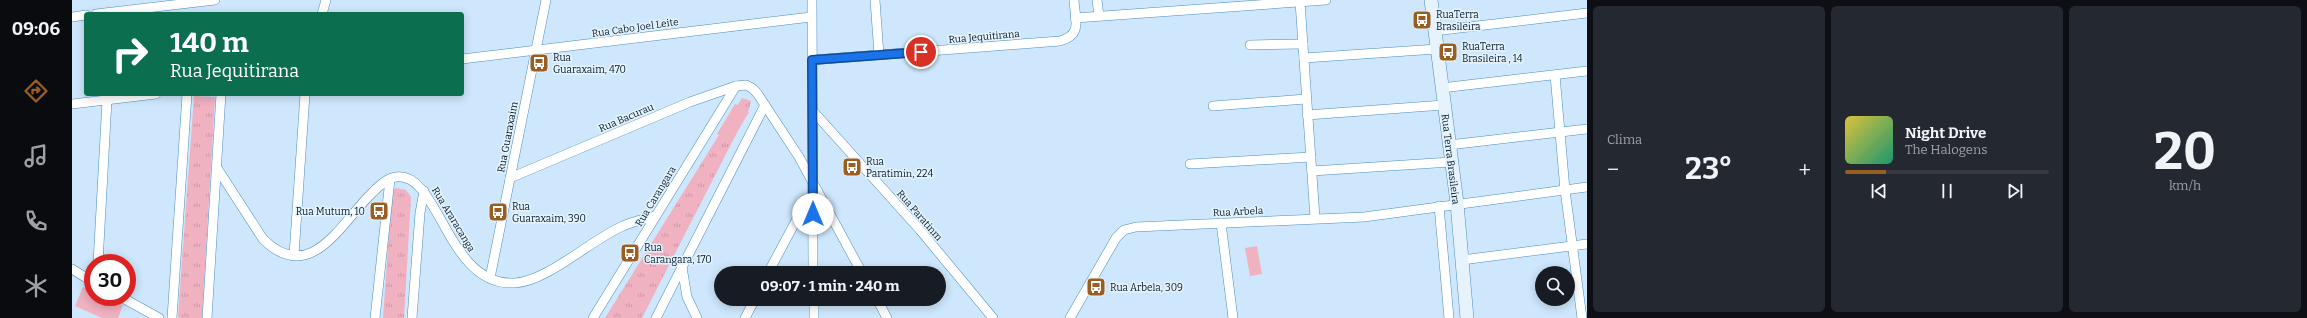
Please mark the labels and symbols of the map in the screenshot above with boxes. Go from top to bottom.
bus stop icon: RuaTerra Brasileira [1411,9,1433,31]
place label: RuaTerra Brasileira [1436,9,1481,33]
street label: Rua Cabo Joel Leite [591,16,679,40]
street label: Rua Jequitirana [948,28,1021,46]
pin [904,35,938,69]
bus stop icon: RuaTerra Brasileira , 14 [1437,41,1459,63]
place label: RuaTerra Brasileira , 14 [1462,41,1523,65]
bus stop icon: Rua Guaraxaim, 470 [528,52,550,74]
place label: Rua Guaraxaim, 470 [553,52,626,76]
street label: Rua Guaraxaim [495,100,521,174]
street label: Rua Bacurau [597,101,656,135]
street label: Rua Terra Brasileira [1438,113,1462,206]
bus stop icon: Rua Paratimin, 224 [841,156,863,178]
place label: Rua Paratimin, 224 [866,156,933,180]
street label: Rua Carangara [633,164,679,229]
street label: Rua Araracanga [429,185,478,255]
street label: Rua Paratinm [894,188,945,244]
position arrow [792,193,834,235]
bus stop icon: Rua Mutum, 10 [368,200,390,222]
bus stop icon: Rua Guaraxaim, 390 [487,201,509,223]
place label: Rua Guaraxaim, 390 [512,201,586,225]
street label: Rua Arbela [1212,205,1264,219]
place label: Rua Mutum, 10 [296,206,365,218]
bus stop icon: Rua Carangara, 170 [619,242,641,264]
place label: Rua Carangara, 170 [644,242,712,266]
speed limit sign: 30 [84,254,136,306]
bus stop icon: Rua Arbela, 309 [1085,276,1107,298]
place label: Rua Arbela, 309 [1110,282,1183,294]

